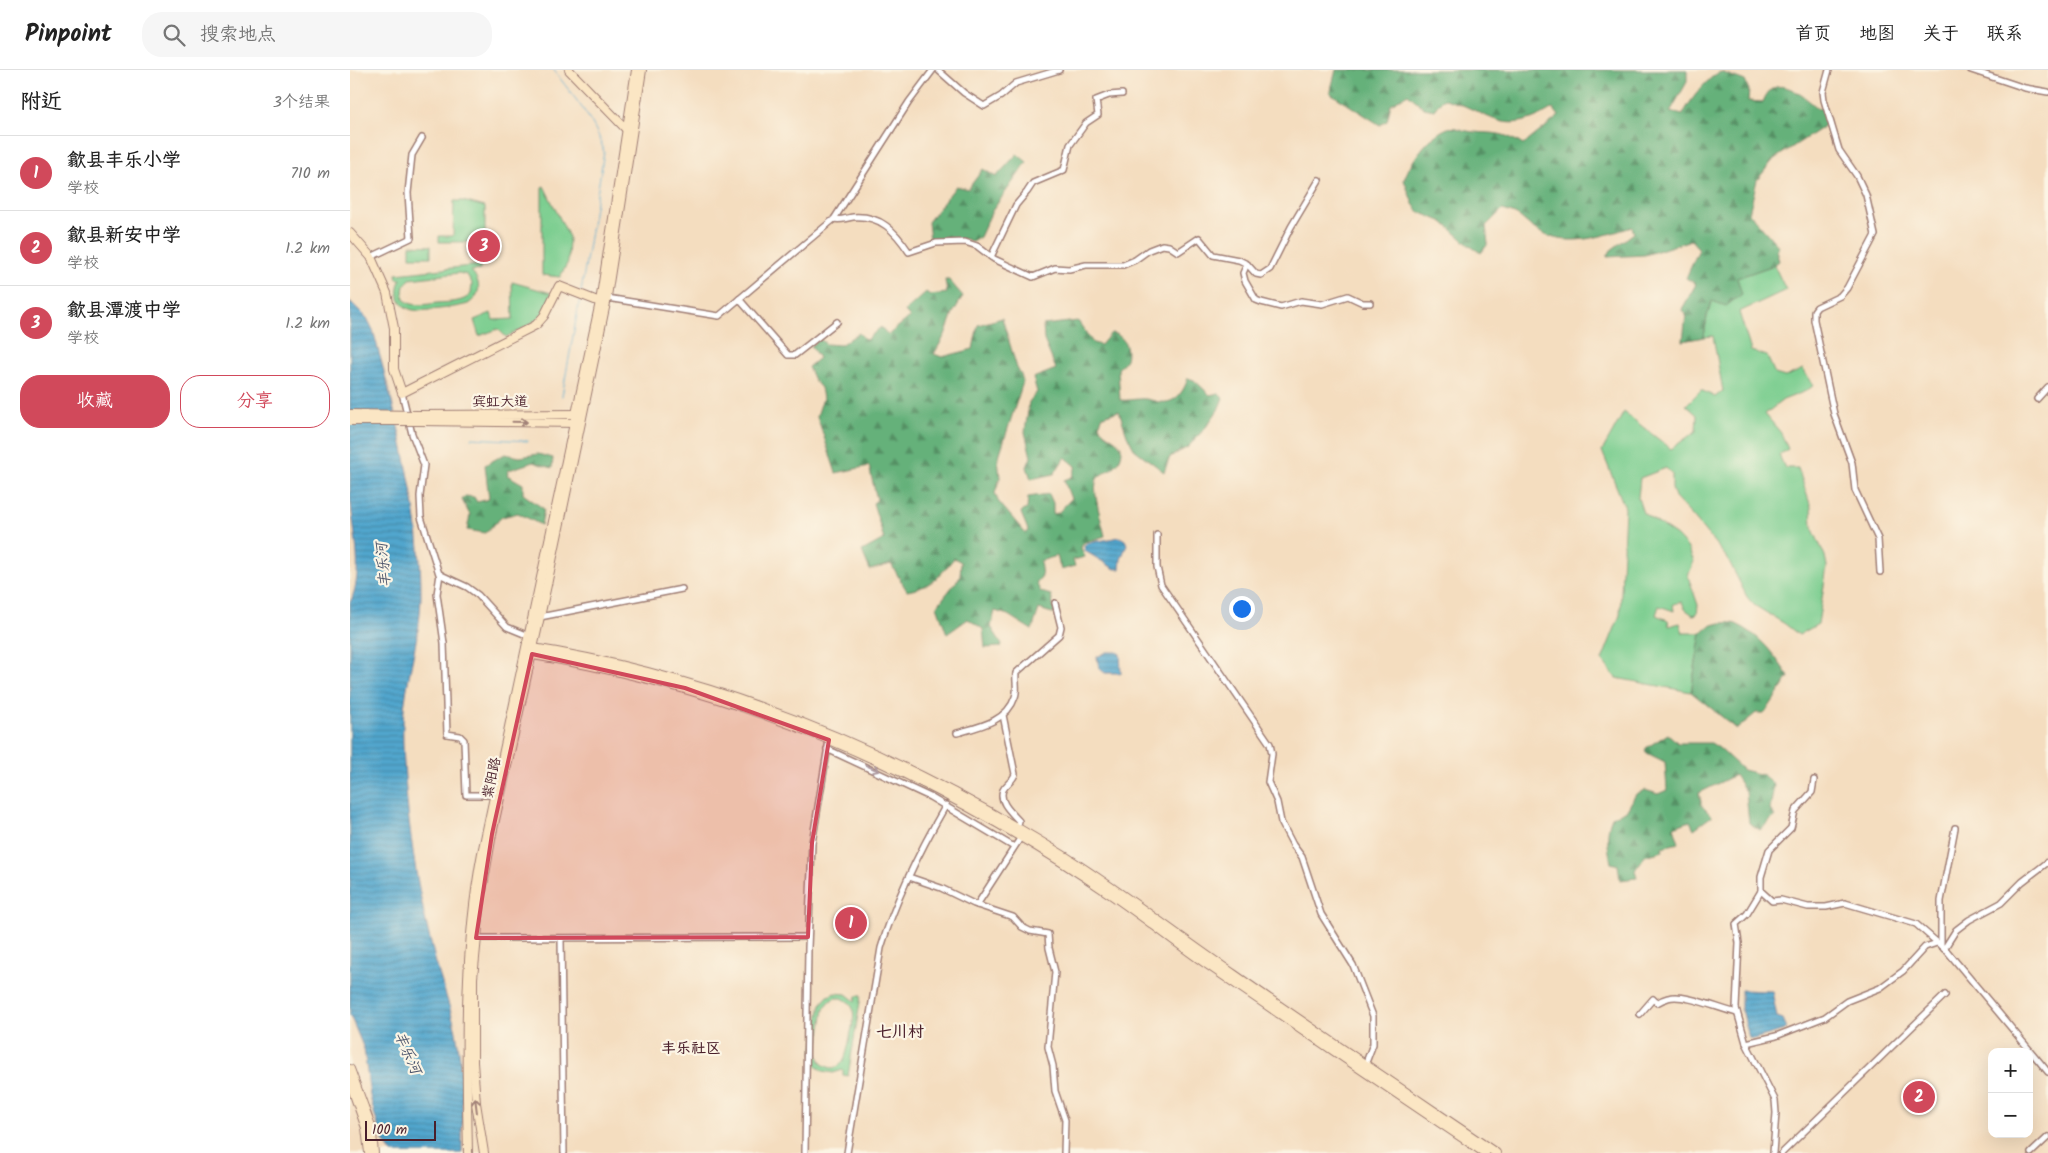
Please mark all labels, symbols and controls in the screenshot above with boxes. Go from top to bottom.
search box [142,12,492,57]
text: Pinpoint [25,15,112,54]
text: 搜索地点 [200,20,276,50]
text: 首页 [1795,20,1831,49]
text: 地图 [1859,20,1895,49]
text: 关于 [1923,20,1959,49]
text: 联系 [1987,20,2023,49]
icon: search [160,21,188,49]
text: 附近 [20,86,62,119]
text: 3个结果 [273,90,330,115]
text: 歙县丰乐小学 [67,146,181,176]
text: 1 [34,161,38,186]
text: 710 m [290,161,330,186]
text: 学校 [67,176,99,201]
text: 歙县新安中学 [67,221,181,251]
pin: 3 [468,227,500,265]
text: 2 [31,236,41,261]
text: 1.2 km [285,236,330,261]
text: 学校 [67,251,99,276]
text: 歙县潭渡中学 [67,296,181,326]
text: 3 [32,311,40,336]
text: 1.2 km [285,311,330,336]
text: 学校 [67,326,99,351]
button: 收藏 [20,375,170,428]
button: 分享 [180,375,330,428]
street label: 宾虹大道 [472,391,528,413]
one-way arrow [512,417,528,427]
water label: 丰乐河 [370,539,398,588]
your location [1229,596,1255,622]
street label: 紫阳路 [477,755,507,801]
one-way arrow [864,764,879,774]
pin: 1 [835,904,867,942]
district label: 七川村 [876,1020,924,1045]
water label: 丰乐河 [387,1028,428,1081]
district label: 丰乐社区 [661,1037,721,1061]
map controls [1988,1048,2033,1138]
button: + [1988,1048,2033,1093]
pin: 2 [1903,1078,1935,1116]
button: − [1988,1093,2033,1138]
one-way arrow [471,1097,481,1113]
scale bar [365,1118,436,1141]
text: 100 m [372,1119,407,1141]

